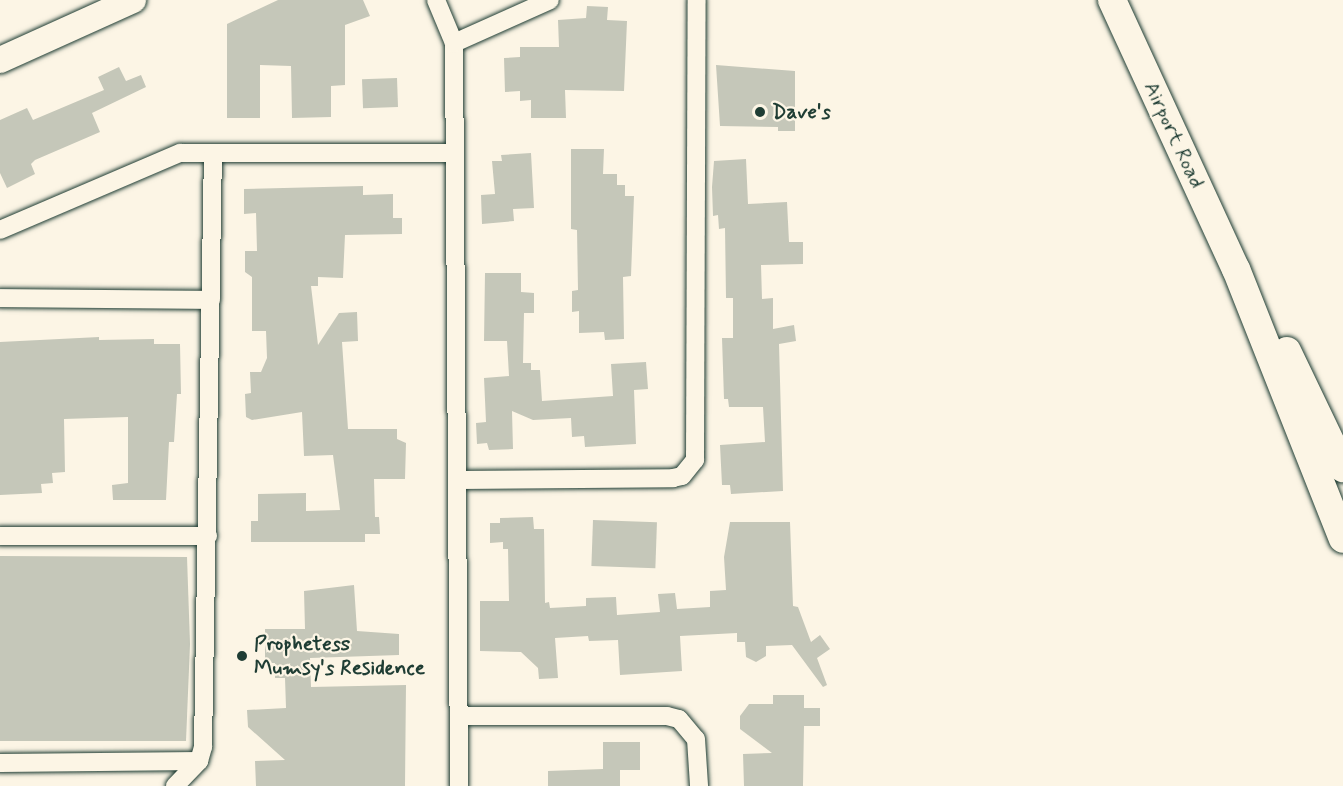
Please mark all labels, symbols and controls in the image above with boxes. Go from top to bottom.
street label: Airport Road [1138,78,1210,192]
place label: Dave's [772,99,831,125]
marker: Dave's [753,105,767,119]
place label: Prophetess Mumsy's Residence [254,631,428,681]
marker: Prophetess Mumsy's Residence [235,649,249,663]

